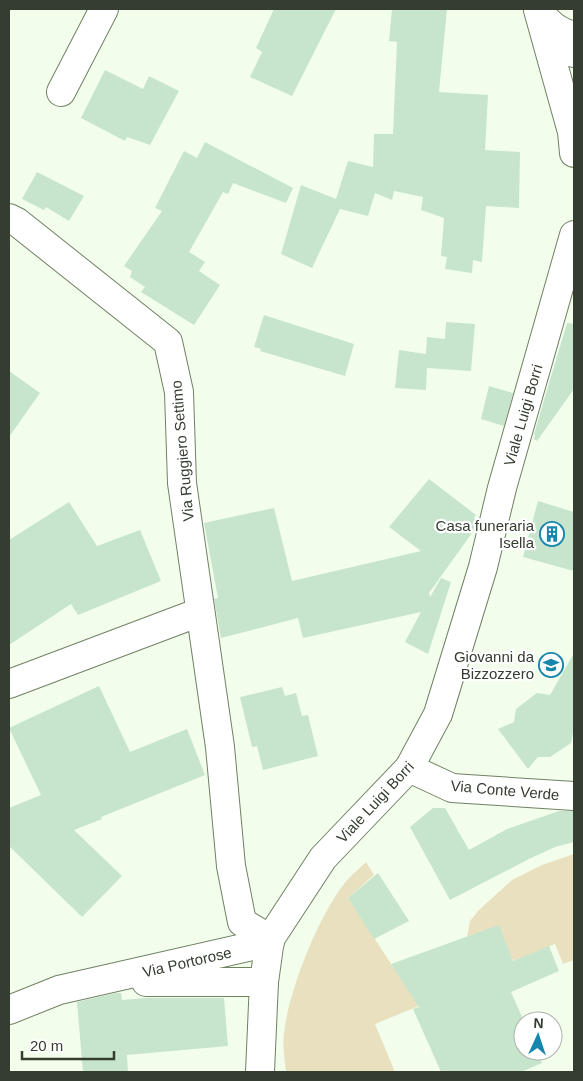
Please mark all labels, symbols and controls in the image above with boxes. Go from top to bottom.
street label: Viale Luigi Borri [500,362,546,468]
street label: Via Ruggiero Settimo [167,380,197,522]
place label: Casa funeraria Isella [436,517,535,551]
building icon: Casa funeraria Isella [539,521,565,547]
place label: Giovanni da Bizzozzero [454,648,535,682]
school or university icon: Giovanni da Bizzozzero [538,652,564,678]
street label: Viale Luigi Borri [333,758,417,846]
street label: Via Conte Verde [450,777,560,803]
street label: Via Portorose [141,944,233,980]
north arrow [513,1011,563,1061]
text: N [533,1015,544,1031]
scale bar [22,1028,115,1060]
text: 20 m [30,1037,63,1054]

